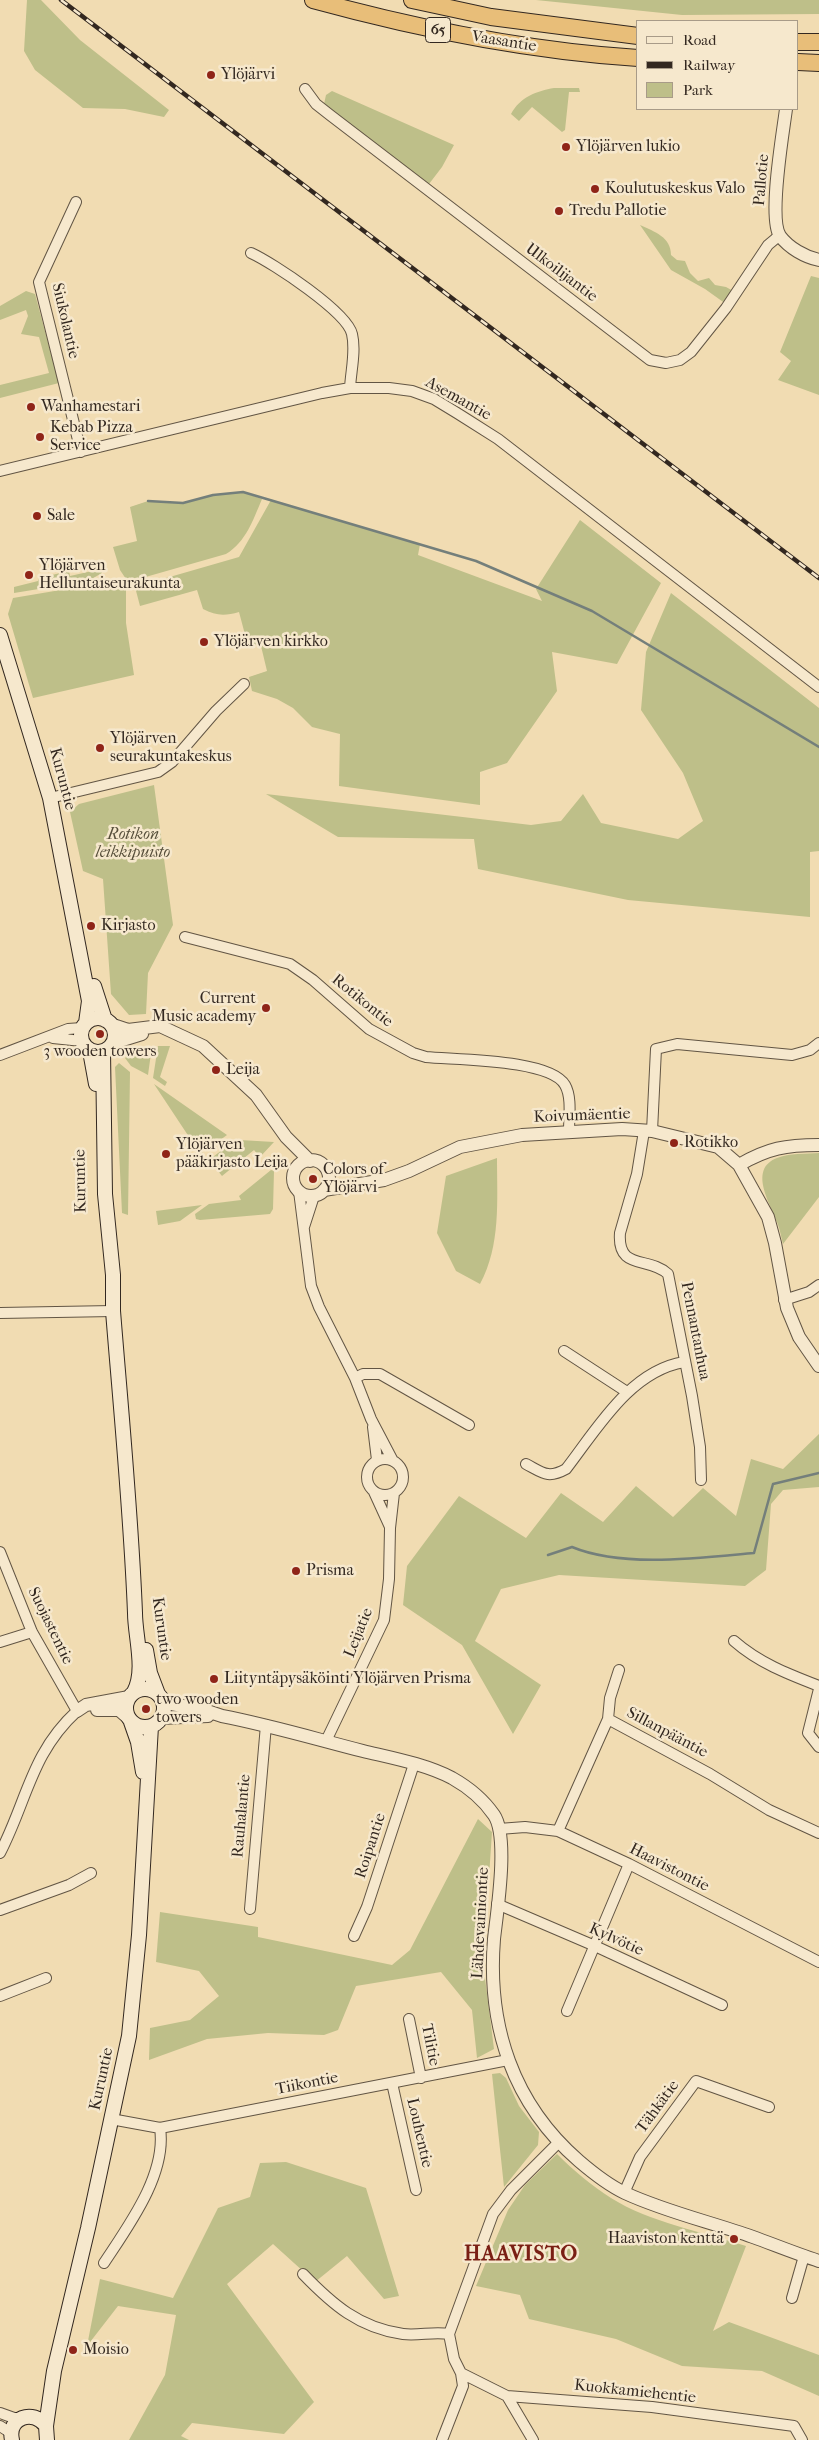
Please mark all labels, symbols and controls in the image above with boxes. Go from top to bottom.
road number: 65 [426,18,450,42]
legend [636,20,799,110]
street label: Vaasantie [470,27,538,57]
text: Road [683,31,716,49]
text: Railway [683,56,735,74]
place label: Ylöjärvi [221,65,275,85]
marker: Ylöjärvi [205,69,217,81]
text: Park [683,81,713,99]
place label: Ylöjärven lukio [576,137,680,157]
marker: Ylöjärven lukio [560,141,572,153]
street label: Pallotie [750,153,774,207]
place label: Koulutuskeskus Valo [605,179,745,199]
marker: Koulutuskeskus Valo [589,183,601,195]
place label: Tredu Pallotie [569,201,666,221]
marker: Tredu Pallotie [553,205,565,217]
street label: Ulkoilijantie [521,240,601,306]
street label: Siukolantie [47,281,83,361]
street label: Asemantie [422,373,494,425]
place label: Wanhamestari [41,397,140,417]
marker: Wanhamestari [25,401,37,413]
place label: Kebab Pizza Service [50,418,133,456]
marker: Kebab Pizza Service [34,431,46,443]
place label: Sale [47,506,75,526]
marker: Sale [31,510,43,522]
place label: Ylöjärven Helluntaiseurakunta [39,556,181,594]
marker: Ylöjärven Helluntaiseurakunta [23,569,35,581]
place label: Ylöjärven kirkko [214,632,328,652]
marker: Ylöjärven kirkko [198,636,210,648]
place label: Ylöjärven seurakuntakeskus [110,729,232,767]
marker: Ylöjärven seurakuntakeskus [94,742,106,754]
street label: Kuruntie [44,746,80,812]
park label: Rotikon leikkipuisto [96,825,170,863]
place label: Kirjasto [101,916,156,936]
marker: Kirjasto [85,920,97,932]
street label: Rotikontie [327,970,397,1032]
place label: Current Music academy [152,989,256,1027]
marker: Current Music academy [260,1002,272,1014]
marker: 3 wooden towers [94,1028,106,1040]
place label: 3 wooden towers [44,1042,156,1062]
place label: Leija [226,1060,260,1080]
marker: Leija [210,1064,222,1076]
street label: Koivumäentie [533,1105,631,1127]
place label: Rotikko [684,1133,738,1153]
place label: Ylöjärven pääkirjasto Leija [176,1135,288,1173]
marker: Rotikko [668,1137,680,1149]
marker: Ylöjärven pääkirjasto Leija [160,1148,172,1160]
street label: Kuruntie [71,1149,91,1213]
place label: Colors of Ylöjärvi [323,1160,383,1198]
marker: Colors of Ylöjärvi [307,1173,319,1185]
street label: Pennantanhua [676,1280,714,1382]
place label: Prisma [306,1561,354,1581]
marker: Prisma [290,1565,302,1577]
street label: Suojastentie [23,1584,77,1668]
street label: Kuruntie [147,1596,175,1662]
street label: Leijatie [340,1605,378,1661]
place label: Liityntäpysäköinti Ylöjärven Prisma [224,1669,471,1689]
marker: Liityntäpysäköinti Ylöjärven Prisma [208,1673,220,1685]
place label: two wooden towers [156,1690,239,1728]
marker: two wooden towers [140,1703,152,1715]
street label: Sillanpääntie [623,1704,711,1762]
street label: Rauhalantie [229,1773,255,1859]
street label: Roipantie [351,1811,391,1881]
street label: Haavistontie [626,1840,712,1896]
street label: Lähdevainiontie [468,1867,494,1979]
street label: Kylvötie [586,1919,646,1961]
street label: Tilitie [417,2022,443,2068]
street label: Kuruntie [86,2046,118,2112]
street label: Tiikontie [274,2069,340,2099]
street label: Tähkätie [632,2077,684,2137]
street label: Louhentie [402,2096,436,2170]
place label: Haaviston kenttä [608,2229,724,2249]
marker: Haaviston kenttä [728,2233,740,2245]
district label: HAAVISTO [463,2242,579,2268]
place label: Moisio [83,2340,129,2360]
marker: Moisio [67,2344,79,2356]
street label: Kuokkamiehentie [573,2376,697,2408]

